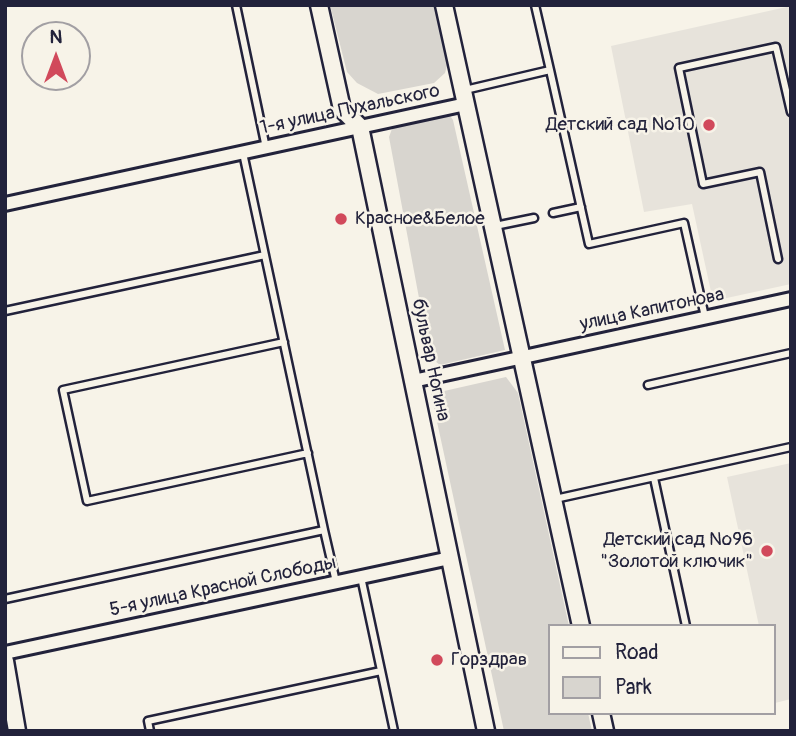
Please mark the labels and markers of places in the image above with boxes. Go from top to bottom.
place label: Детский сад №10 [546,114,695,136]
marker: Детский сад №10 [701,117,717,133]
place label: Красное&Белое [355,208,485,230]
marker: Красное&Белое [333,211,349,227]
place label: Детский сад №96 "Золотой ключик" [600,529,753,573]
marker: Детский сад №96 "Золотой ключик" [759,543,775,559]
place label: Горздрав [451,649,527,671]
marker: Горздрав [429,652,445,668]

